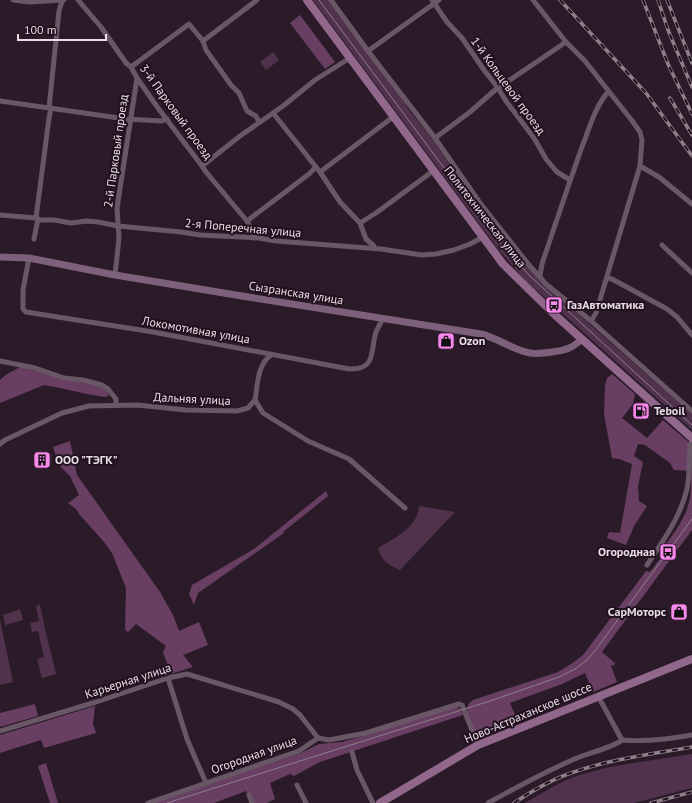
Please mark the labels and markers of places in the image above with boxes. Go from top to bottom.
bus stop icon: ГазАвтоматика [544,295,564,315]
place label: ГазАвтоматика [567,297,644,312]
shop icon: Ozon [436,331,456,351]
place label: Ozon [459,333,485,348]
fuel station icon: Teboil [631,401,651,421]
place label: Teboil [654,403,685,418]
building icon: ООО "ТЭГК" [32,450,52,470]
place label: ООО "ТЭГК" [55,452,118,467]
bus stop icon: Огородная [658,542,678,562]
place label: Огородная [598,544,655,559]
shop icon: СарМоторс [669,602,689,622]
place label: СарМоторс [608,604,666,619]

